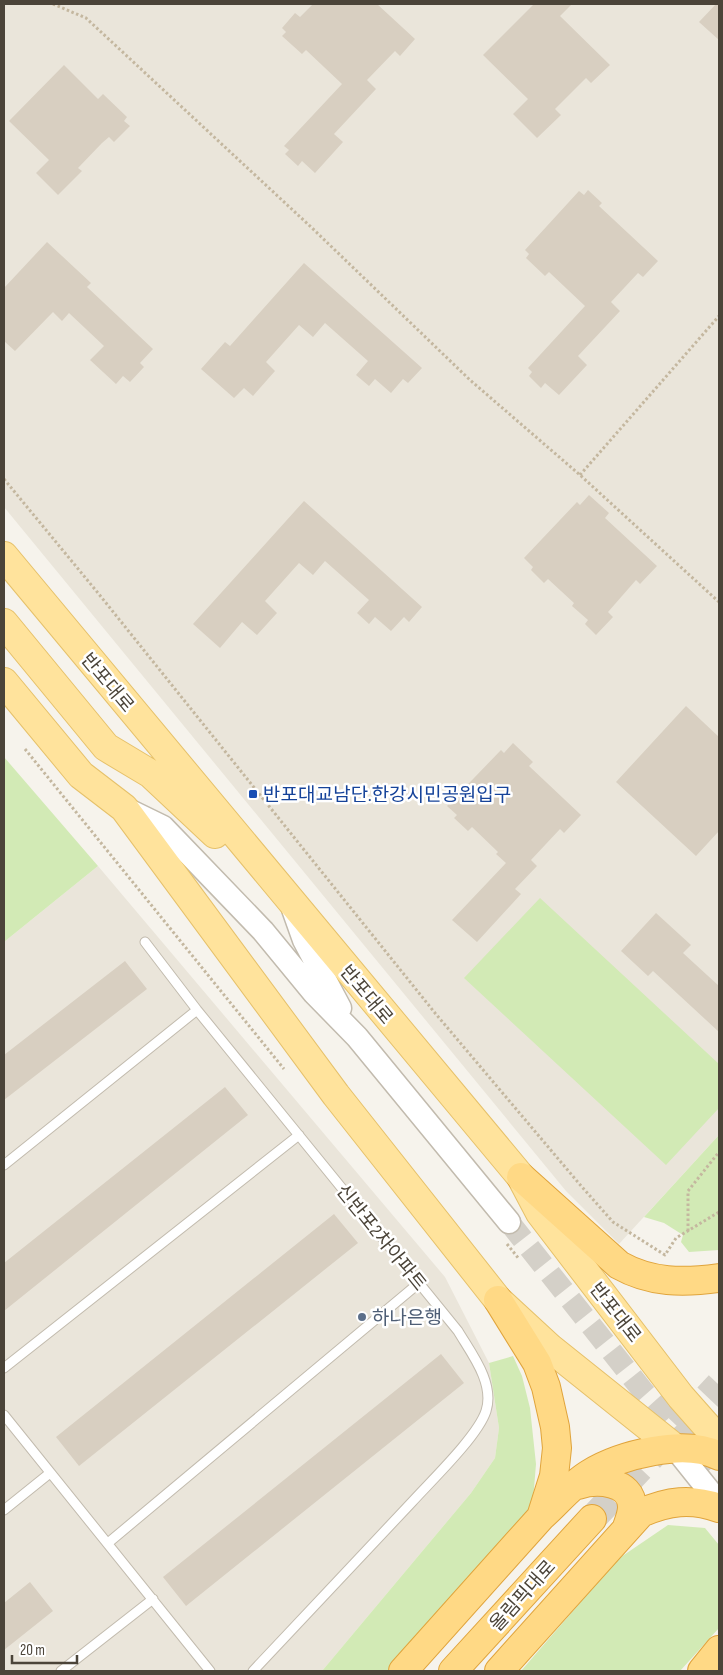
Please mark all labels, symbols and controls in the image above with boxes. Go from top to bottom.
street label: 반포대로 [76,649,138,717]
place label: 반포대교남단.한강시민공원입구 [263,784,511,807]
marker: 반포대교남단.한강시민공원입구 [247,788,259,800]
street label: 반포대로 [335,961,397,1029]
street label: 신반포2차아파트 [331,1180,431,1296]
street label: 반포대로 [584,1278,645,1348]
place label: 하나은행 [372,1307,442,1330]
marker: 하나은행 [356,1311,368,1323]
street label: 올림픽대로 [485,1556,561,1636]
scale bar [12,1632,78,1664]
text: 20 m [20,1641,45,1660]

